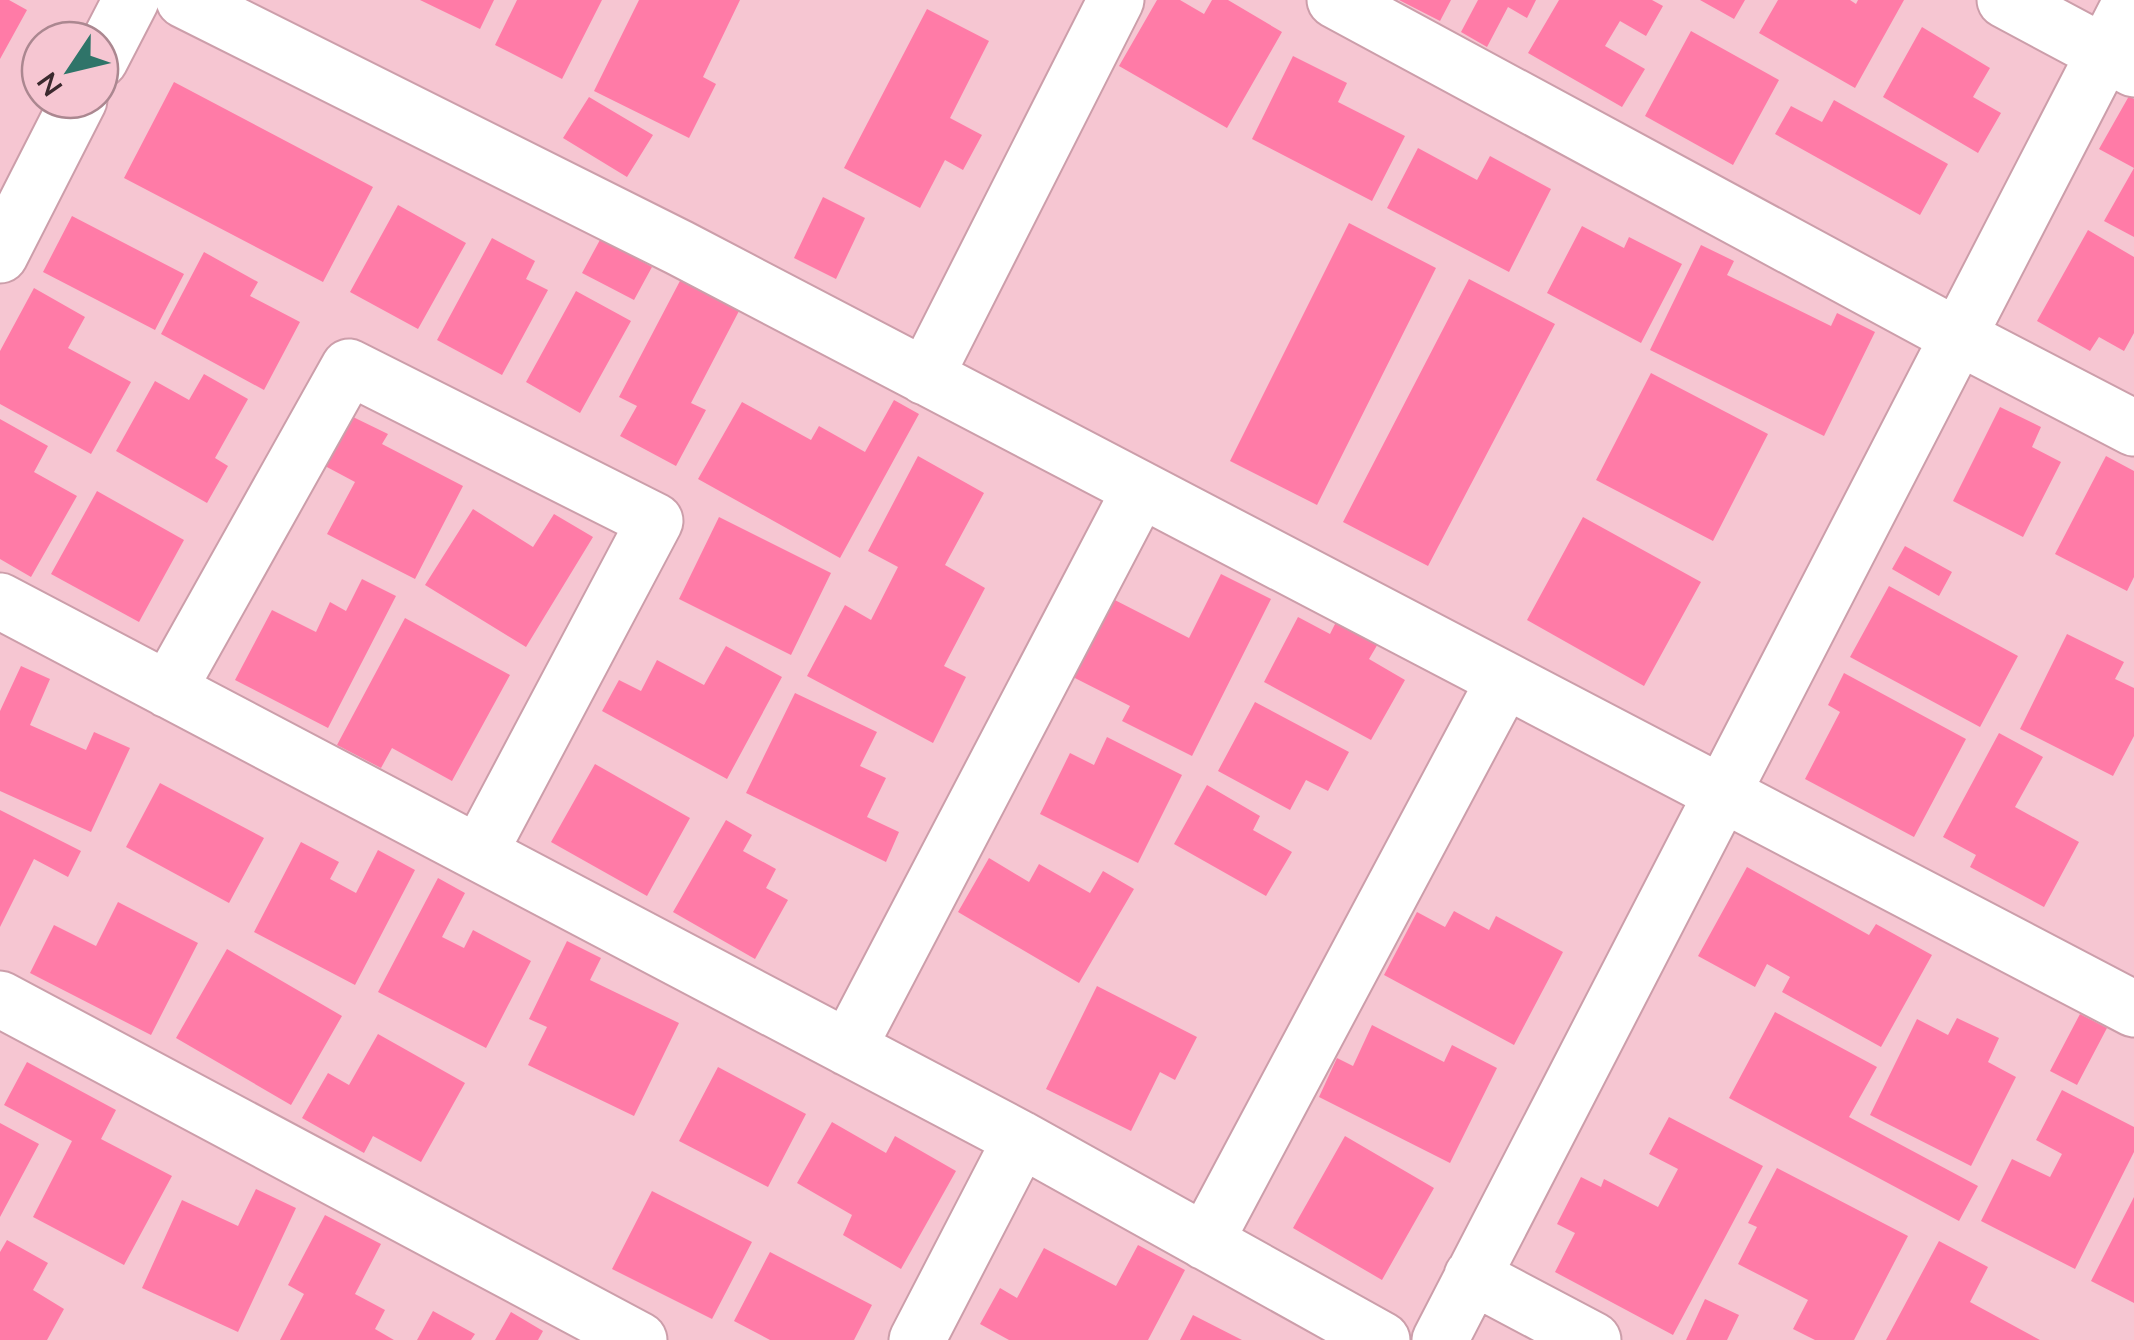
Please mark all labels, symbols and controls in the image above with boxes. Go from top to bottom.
north arrow [20,20,120,120]
text: N [29,64,72,103]

